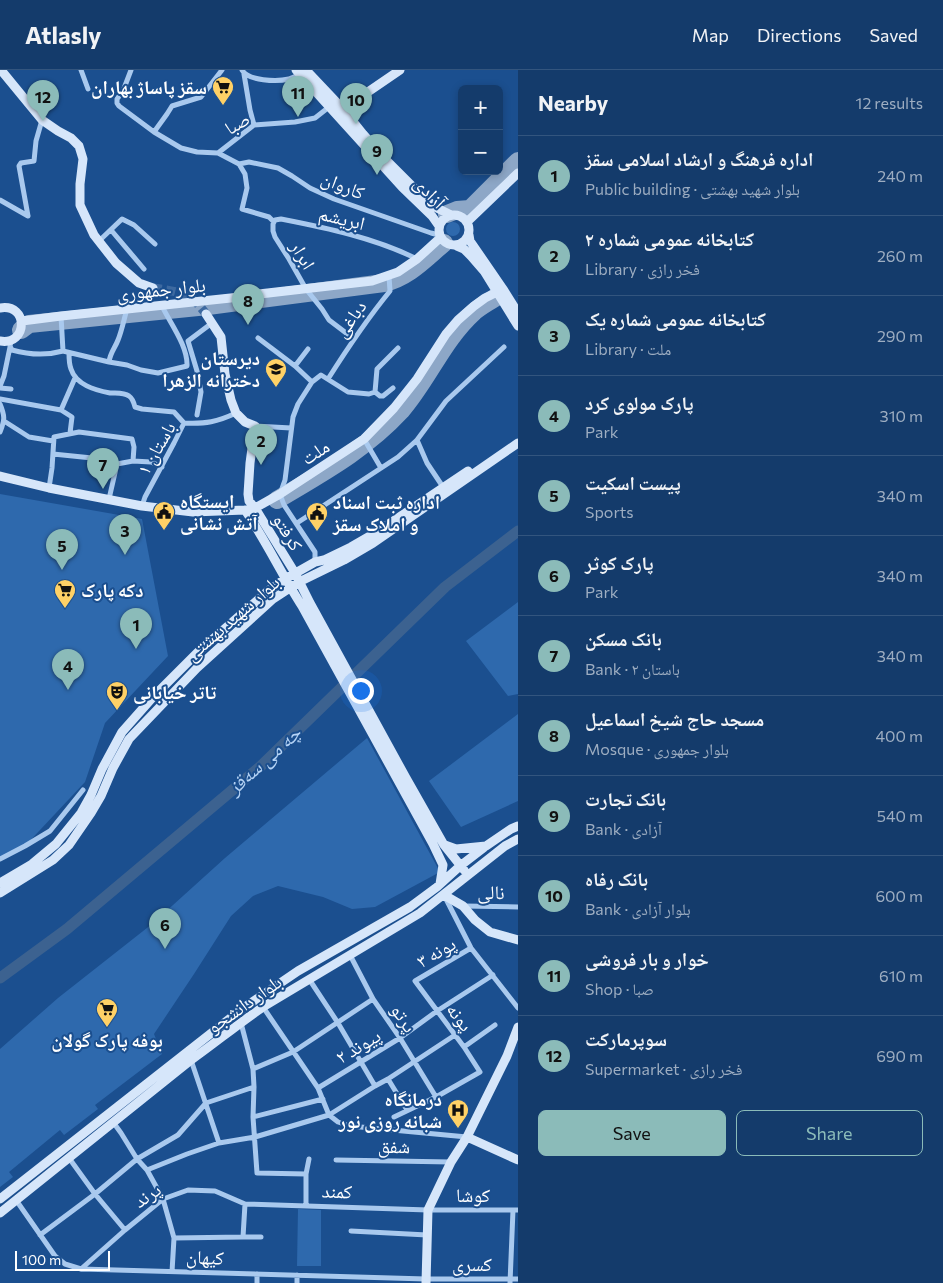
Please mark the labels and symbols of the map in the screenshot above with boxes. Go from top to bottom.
place label: سقز پاساژ بهاران [91,75,207,99]
supermarket icon: سقز پاساژ بهاران [211,75,235,106]
pin: 11 [282,76,314,117]
pin: 12 [27,80,59,121]
pin: 10 [340,83,372,124]
street label: صبا [220,106,254,139]
pin: 9 [361,134,393,175]
street label: کاروان [318,166,368,205]
street label: آزادی [409,171,452,214]
street label: ابریشم [316,201,368,236]
street label: ابرار [285,235,321,274]
street label: بلوار جمهوری [115,272,207,306]
pin: 8 [232,284,264,325]
street label: دباغی [329,295,372,342]
place label: دیرستان دخترانه الزهرا [162,346,260,391]
school or university icon: دیرستان دخترانه الزهرا [264,357,288,388]
street label: باستان ۱ [131,417,181,479]
pin: 2 [245,424,277,465]
street label: ملت [296,434,333,469]
pin: 7 [87,448,119,489]
place label: ایستگاه آتش نشانی [180,489,258,535]
place label: اداره ثبت اسناد و املاک سقز [332,490,440,535]
public building icon: ایستگاه آتش نشانی [152,500,176,531]
public building icon: اداره ثبت اسناد و املاک سقز [305,501,329,532]
street label: کرفتو [268,509,308,555]
pin: 3 [109,514,141,555]
pin: 5 [46,529,78,570]
street label: بلوار شهید بهشتی [179,570,285,666]
supermarket icon: دکه پارک [53,578,77,609]
place label: دکه پارک [81,578,143,602]
pin: 1 [120,608,152,649]
pin: 4 [52,649,84,690]
your location [348,678,374,704]
theatre icon: تاتر خیابانی [105,680,129,711]
place label: تاتر خیابانی [133,680,217,704]
water label: چە می سەقز [220,720,307,801]
street label: نالی [477,880,505,904]
pin: 6 [149,908,181,949]
street label: پونه ۳ [412,931,460,973]
street label: بلوار دانشجو [202,969,286,1039]
supermarket icon: بوفه پارک گولان [95,997,119,1028]
street label: پونه [441,998,478,1036]
street label: پرتو [386,999,422,1037]
street label: پیوند ۲ [331,1023,385,1069]
place label: بوفه پارک گولان [51,1028,163,1052]
place label: درمانگاه شبانه روزی نور [338,1087,442,1133]
hospital icon: درمانگاه شبانه روزی نور [446,1098,470,1129]
street label: شفق [378,1134,410,1158]
street label: پرند [129,1177,166,1213]
street label: کمند [321,1178,353,1203]
street label: کوشا [456,1183,490,1207]
street label: کیهان [186,1244,224,1270]
scale bar [15,1248,110,1271]
street label: کسری [452,1252,492,1276]

